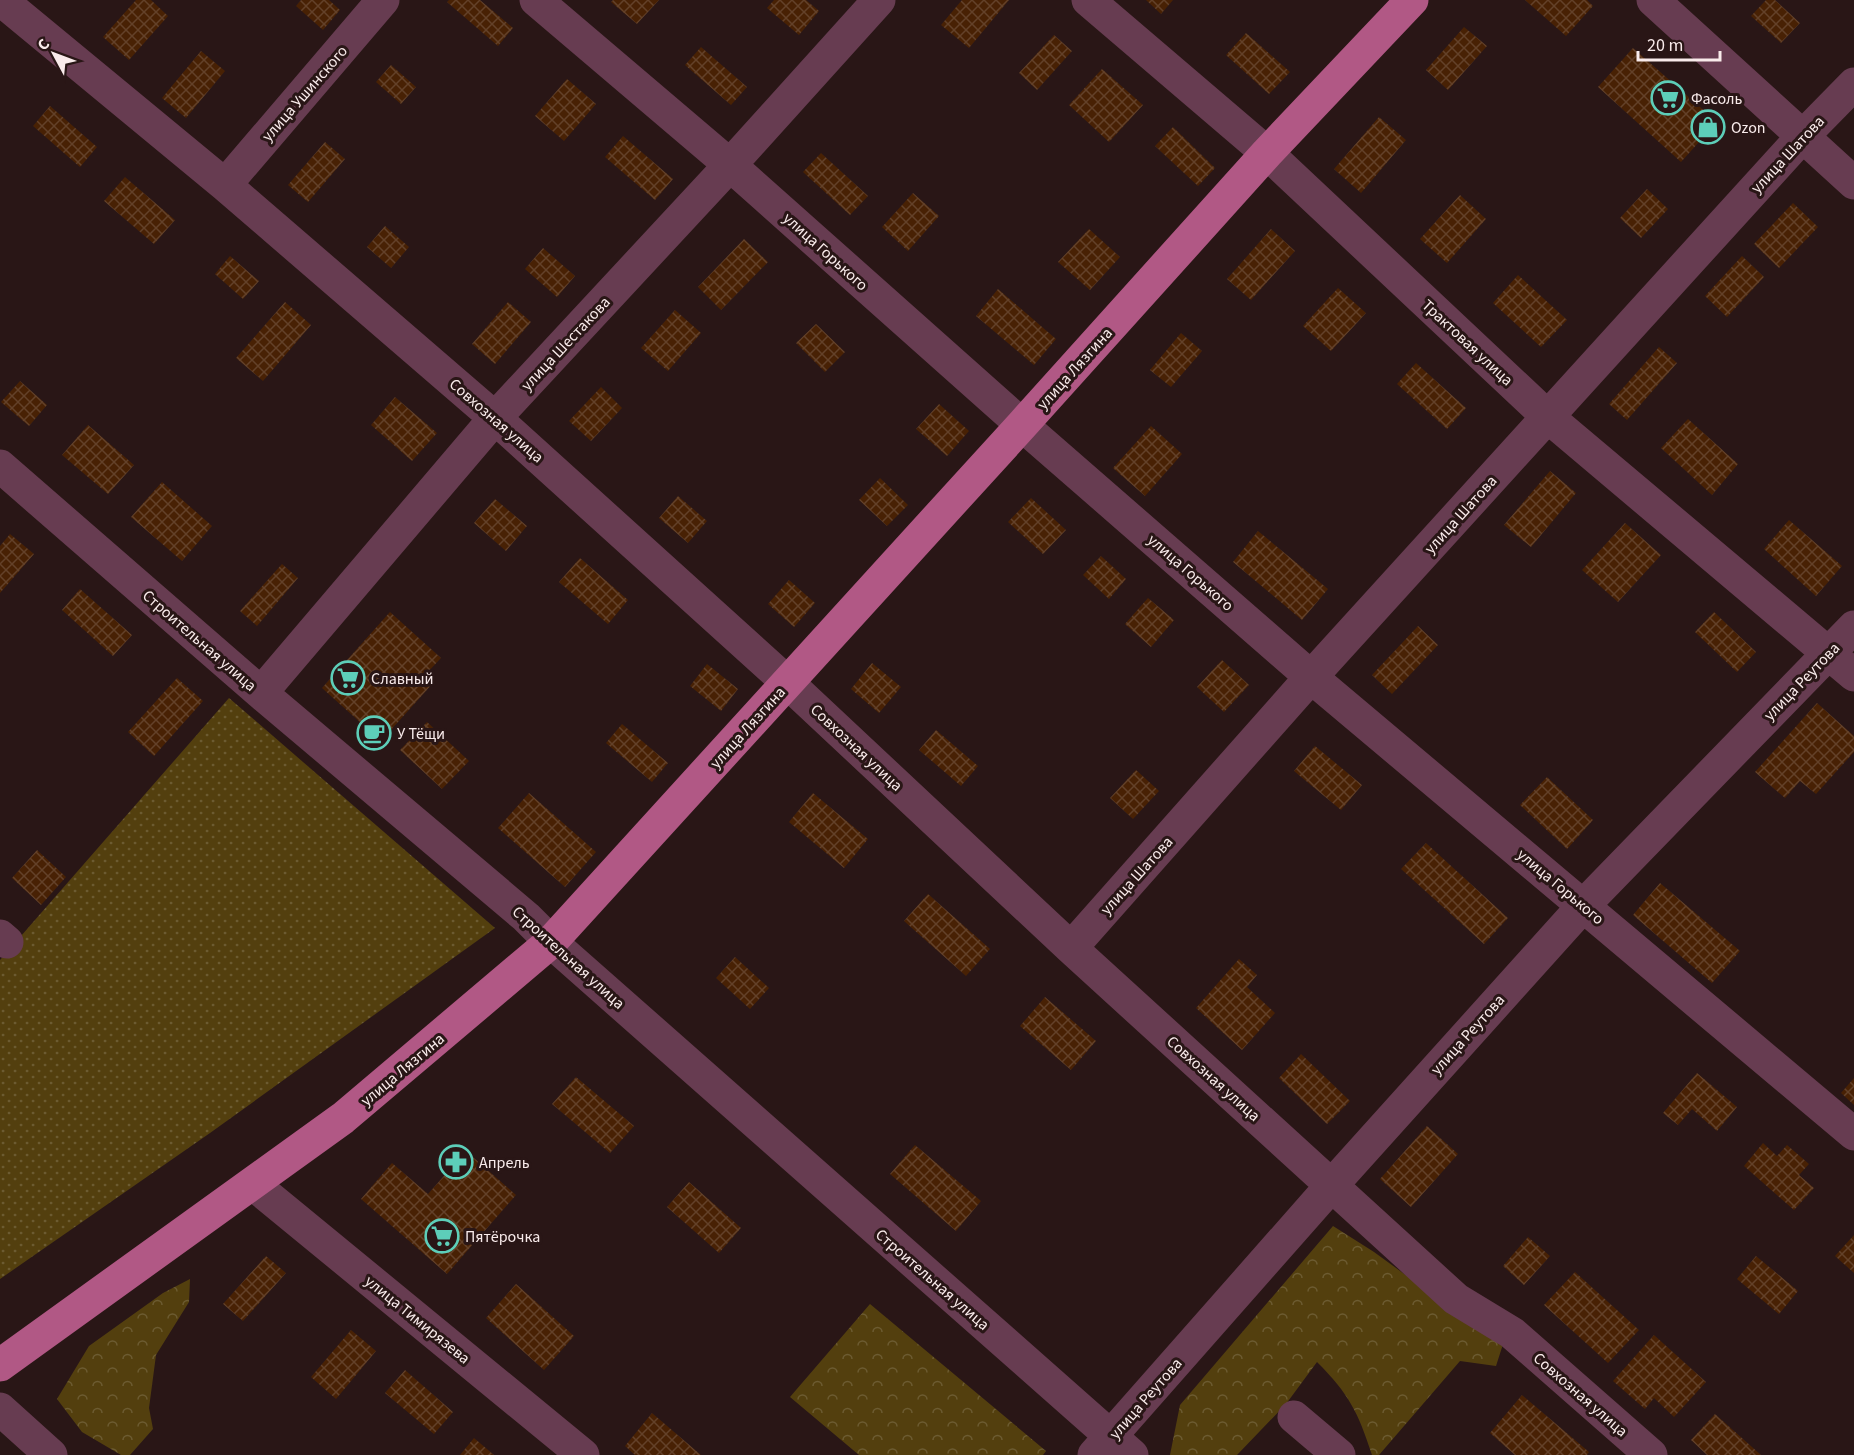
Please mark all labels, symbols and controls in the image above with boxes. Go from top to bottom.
north arrow [24,24,84,84]
scale bar [1638,24,1720,62]
text: 20 m [1647,33,1683,58]
text: С [32,34,55,56]
street label: улица Ушинского [257,41,353,147]
supermarket icon: Фасоль [1650,80,1686,116]
place label: Фасоль [1691,88,1743,110]
shop icon: Ozon [1690,109,1726,145]
street label: улица Шатова [1746,111,1830,198]
place label: Ozon [1731,117,1766,139]
street label: улица Горького [778,208,873,296]
street label: улица Шестакова [516,292,615,396]
street label: Трактовая улица [1417,295,1518,391]
street label: улица Лязгина [1032,323,1118,414]
street label: Совхозная улица [444,373,548,468]
street label: улица Шатова [1419,471,1502,559]
street label: улица Горького [1142,529,1238,616]
street label: Строительная улица [138,585,261,696]
street label: улица Реутова [1759,638,1845,726]
supermarket icon: Славный [330,660,366,696]
place label: Славный [371,668,434,690]
street label: улица Лязгина [705,682,791,773]
street label: Совхозная улица [805,699,907,796]
cafe icon: У Тёщи [356,715,392,751]
place label: У Тёщи [397,723,445,745]
street label: улица Шатова [1095,832,1178,920]
street label: улица Горького [1512,844,1609,930]
street label: Строительная улица [507,901,629,1014]
street label: улица Реутова [1426,990,1510,1080]
street label: улица Лязгина [356,1028,449,1111]
street label: Совхозная улица [1162,1031,1265,1127]
pharmacy icon: Апрель [438,1144,474,1180]
place label: Апрель [479,1152,530,1174]
supermarket icon: Пятёрочка [424,1218,460,1254]
street label: Строительная улица [871,1224,994,1335]
place label: Пятёрочка [465,1226,540,1248]
street label: улица Тимирязева [360,1270,475,1369]
street label: Совхозная улица [1528,1347,1632,1442]
street label: улица Реутова [1104,1353,1187,1444]

